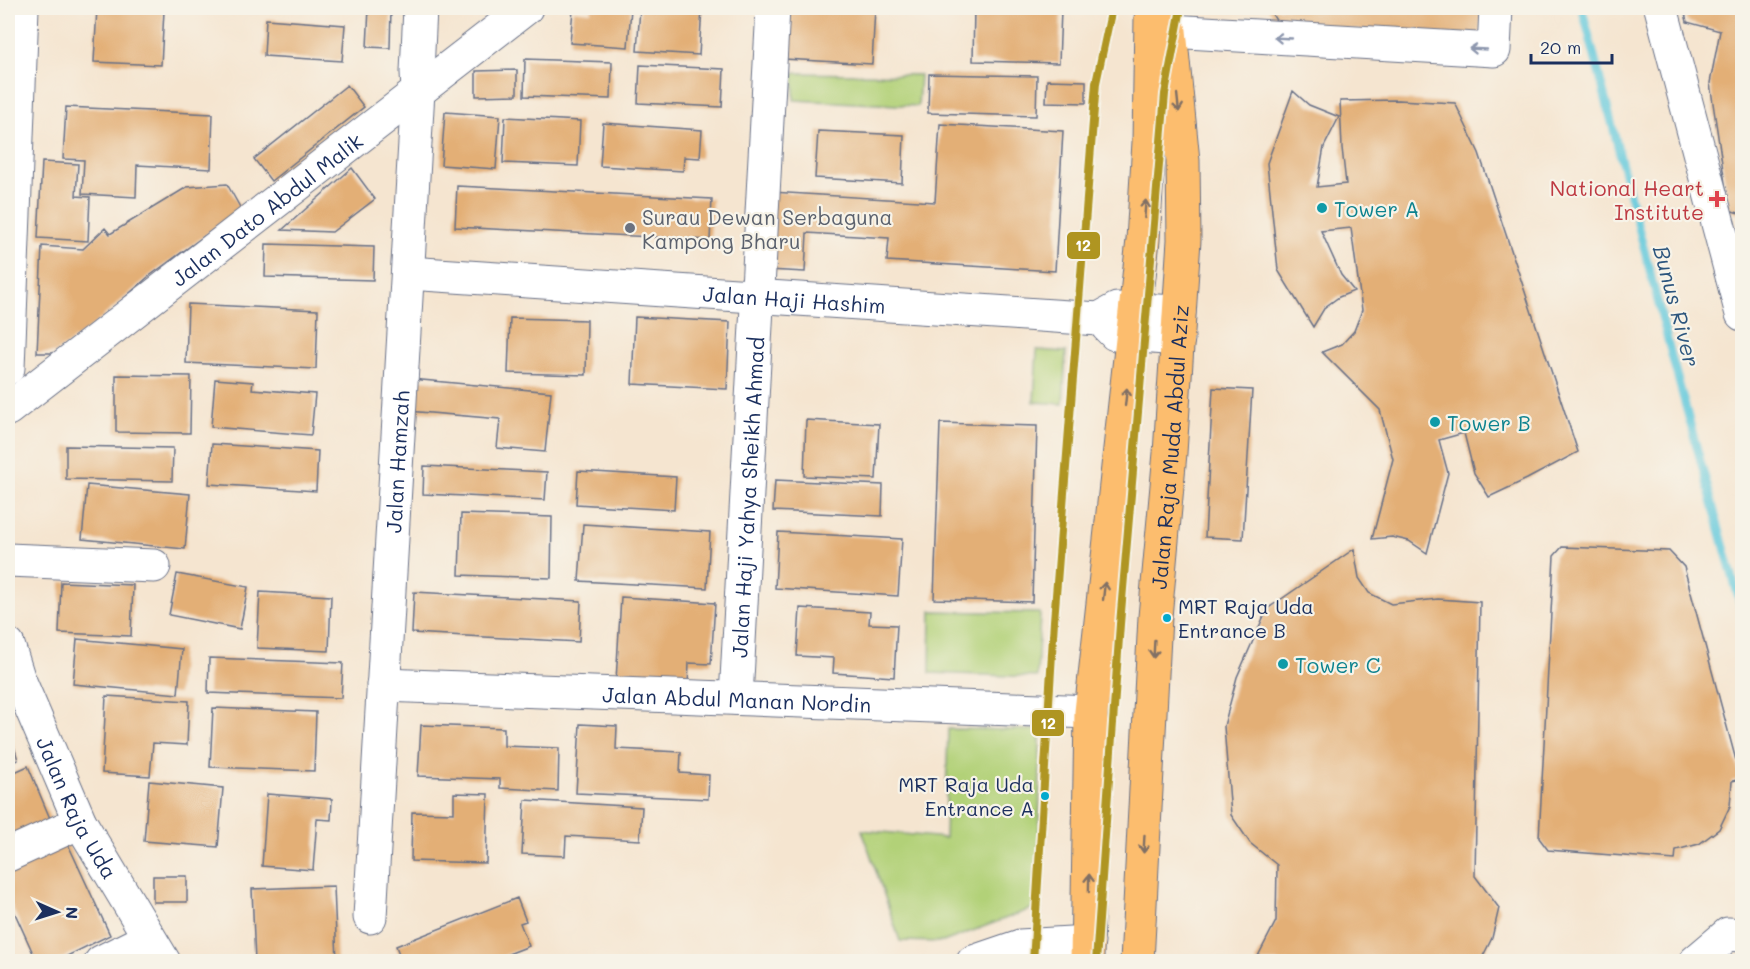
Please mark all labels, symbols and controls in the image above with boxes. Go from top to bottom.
scale bar [1531,27,1612,65]
one-way arrow [1274,32,1294,43]
text: 20 m [1540,35,1581,59]
one-way arrow [1469,44,1489,55]
one-way arrow [1173,93,1184,113]
street label: Jalan Dato Abdul Malik [165,126,368,291]
place label: National Heart Institute [1550,174,1704,225]
marker: National Heart Institute [1708,190,1726,208]
place label: Tower A [1334,195,1419,222]
one-way arrow [1140,200,1151,220]
marker: Tower A [1315,201,1329,215]
place label: Surau Dewan Serbaguna Kampong Bharu [642,203,893,254]
marker: Surau Dewan Serbaguna Kampong Bharu [623,221,637,235]
line badge: 12 [1066,231,1101,260]
text: 12 [1075,234,1091,255]
water label: Bunus River [1647,242,1707,370]
street label: Jalan Haji Hashim [702,279,886,318]
street label: Jalan Raja Muda Abdul Aziz [1144,304,1193,591]
street label: Jalan Haji Yahya Sheikh Ahmad [725,336,769,659]
one-way arrow [1121,388,1132,408]
street label: Jalan Hamzah [379,390,414,534]
place label: Tower B [1447,409,1531,436]
marker: Tower B [1428,415,1442,429]
one-way arrow [1099,582,1110,601]
place label: MRT Raja Uda Entrance B [1178,593,1314,643]
marker: MRT Raja Uda Entrance B [1161,612,1173,624]
one-way arrow [1148,639,1159,658]
place label: Tower C [1295,651,1381,678]
marker: Tower C [1276,657,1290,671]
street label: Jalan Abdul Manan Nordin [602,680,872,717]
line badge: 12 [1031,709,1065,737]
text: 12 [1040,712,1056,733]
street label: Jalan Raja Uda [31,732,124,883]
place label: MRT Raja Uda Entrance A [898,771,1034,821]
marker: MRT Raja Uda Entrance A [1039,790,1051,802]
one-way arrow [1139,833,1150,853]
one-way arrow [1083,874,1095,894]
north arrow [27,882,87,942]
text: N [62,906,83,919]

